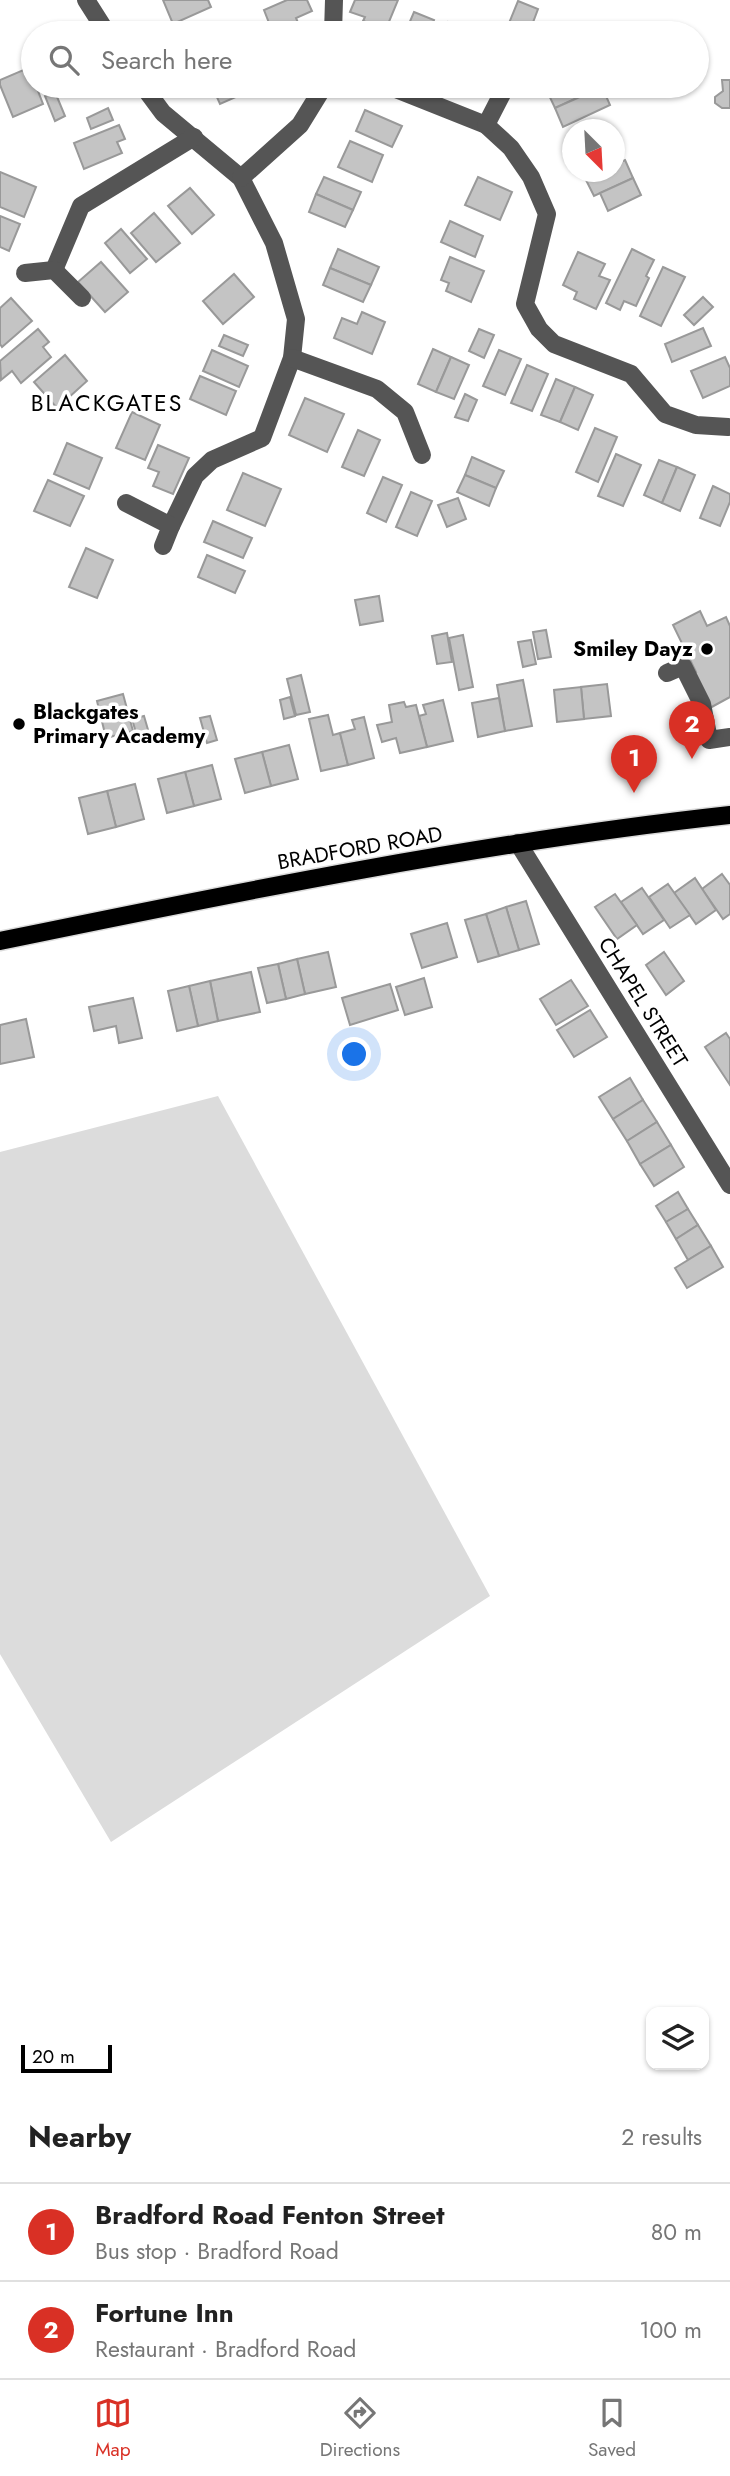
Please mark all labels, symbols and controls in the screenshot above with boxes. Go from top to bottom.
search box [21,21,709,98]
icon: search [45,41,83,79]
text: Search here [101,41,233,79]
north arrow [562,119,625,182]
district label: BLACKGATES [31,386,183,420]
place label: Smiley Dayz [573,634,693,664]
marker: Smiley Dayz [699,641,715,657]
place label: Blackgates Primary Academy [33,697,206,751]
pin: 2 [669,701,715,759]
marker: Blackgates Primary Academy [11,716,27,732]
pin: 1 [611,735,657,793]
street label: BRADFORD ROAD [275,819,445,877]
street label: CHAPEL STREET [591,931,695,1073]
your location [337,1037,371,1071]
map controls [646,2007,709,2070]
button: layers [646,2007,709,2070]
scale bar [21,2042,112,2074]
text: 20 m [32,2043,75,2070]
text: Nearby [28,2115,131,2158]
text: 2 results [621,2120,702,2154]
text: Bradford Road Fenton Street [95,2196,445,2234]
text: 1 [45,2215,57,2249]
text: 80 m [651,2215,702,2249]
text: Bus stop · Bradford Road [95,2234,339,2268]
text: Fortune Inn [95,2294,234,2332]
text: 2 [43,2313,59,2347]
text: 100 m [639,2313,702,2347]
text: Restaurant · Bradford Road [95,2332,356,2366]
tab: Map [94,2394,132,2463]
tab: Directions [320,2394,400,2463]
tab: Saved [588,2394,636,2463]

